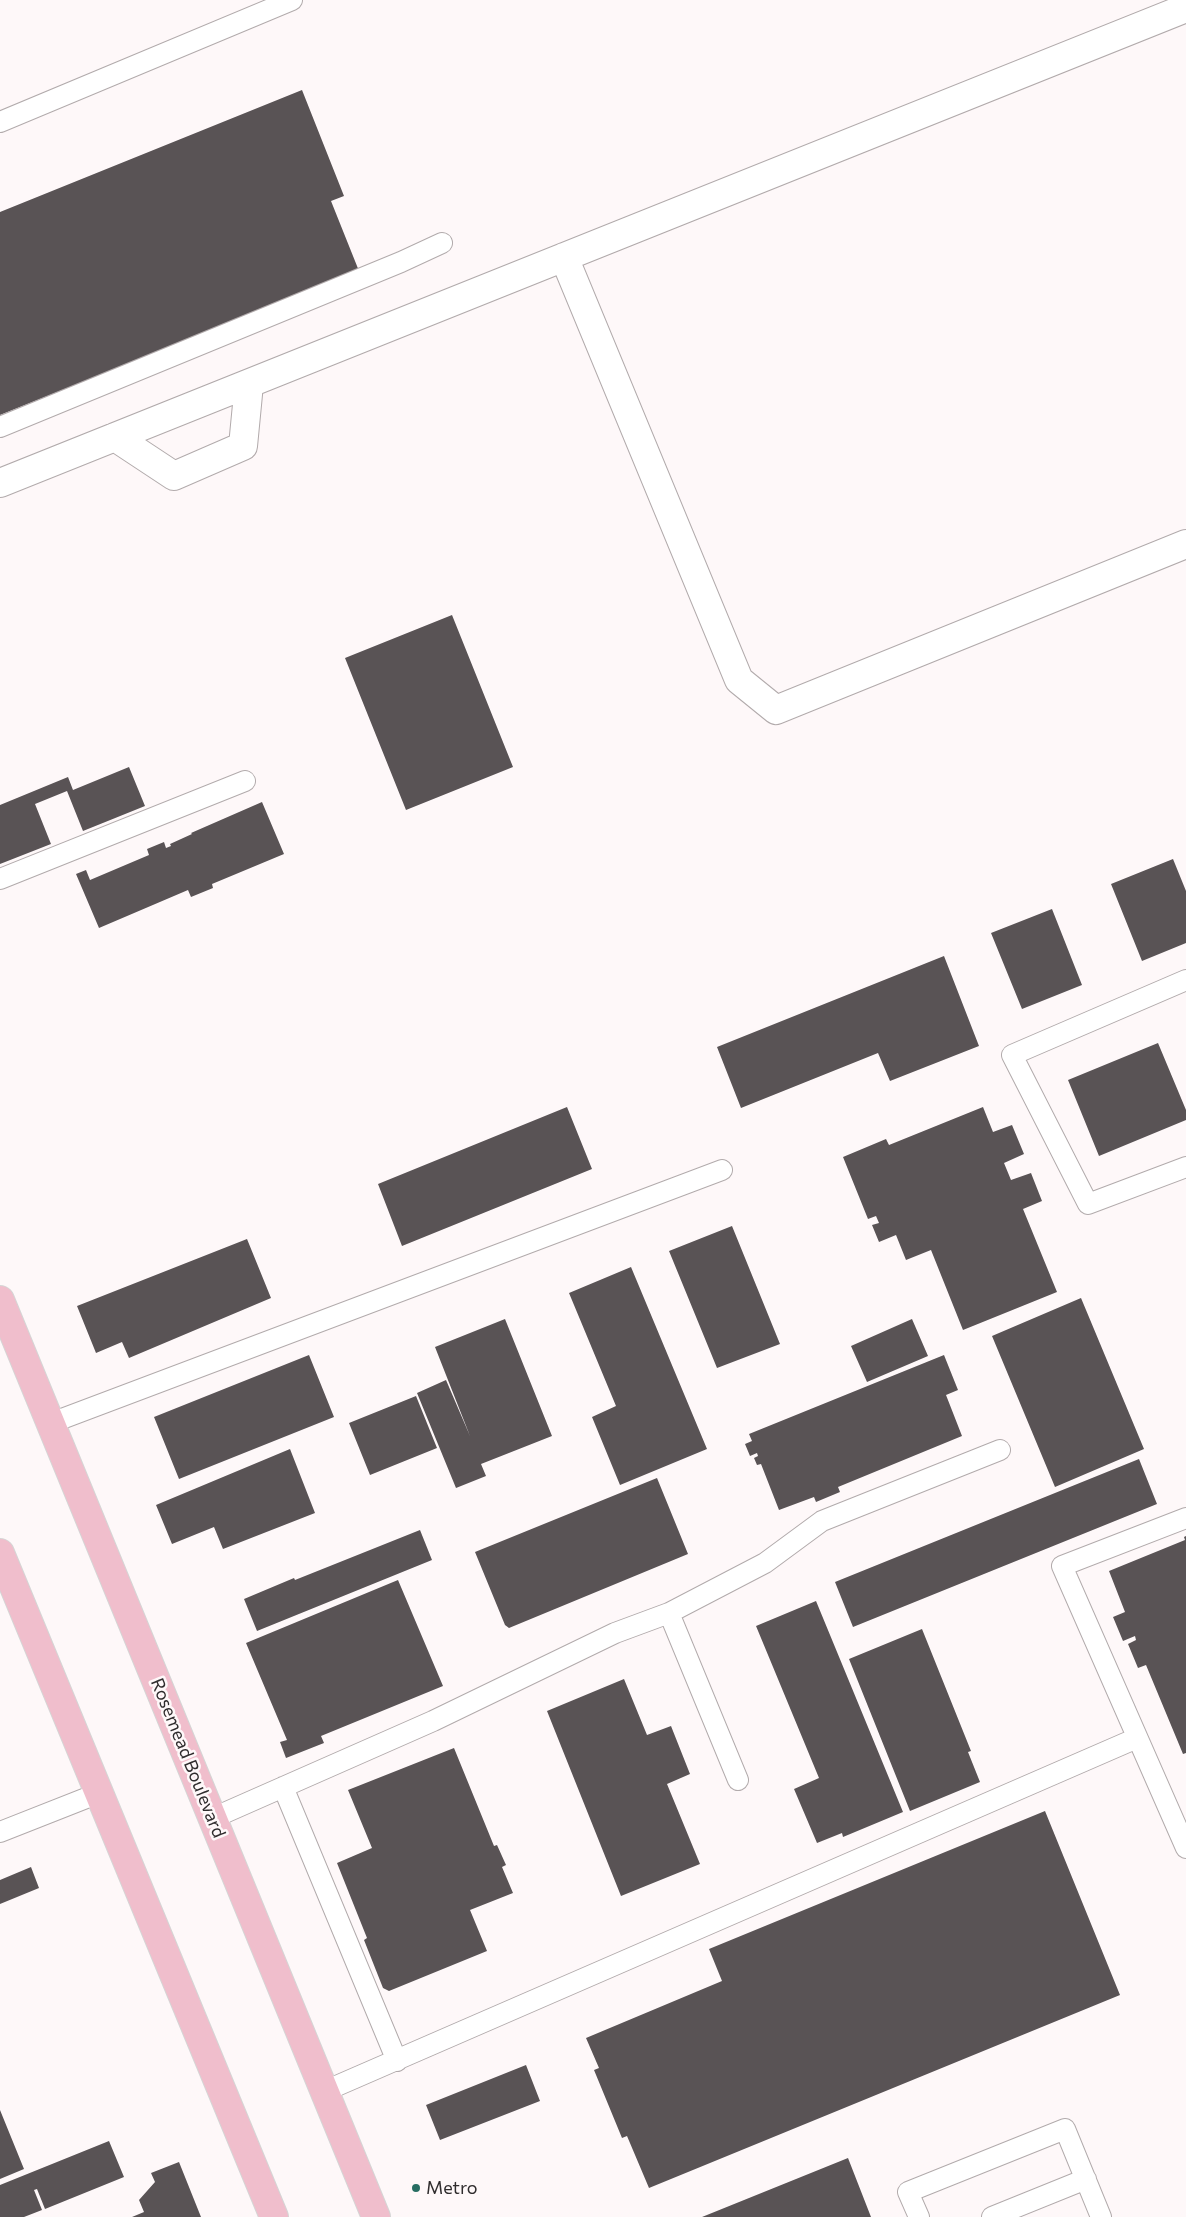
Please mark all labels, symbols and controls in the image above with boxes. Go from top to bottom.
street label: Rosemead Boulevard [146,1675,230,1841]
place label: Metro [426,2177,478,2199]
marker: Metro [410,2182,422,2194]

